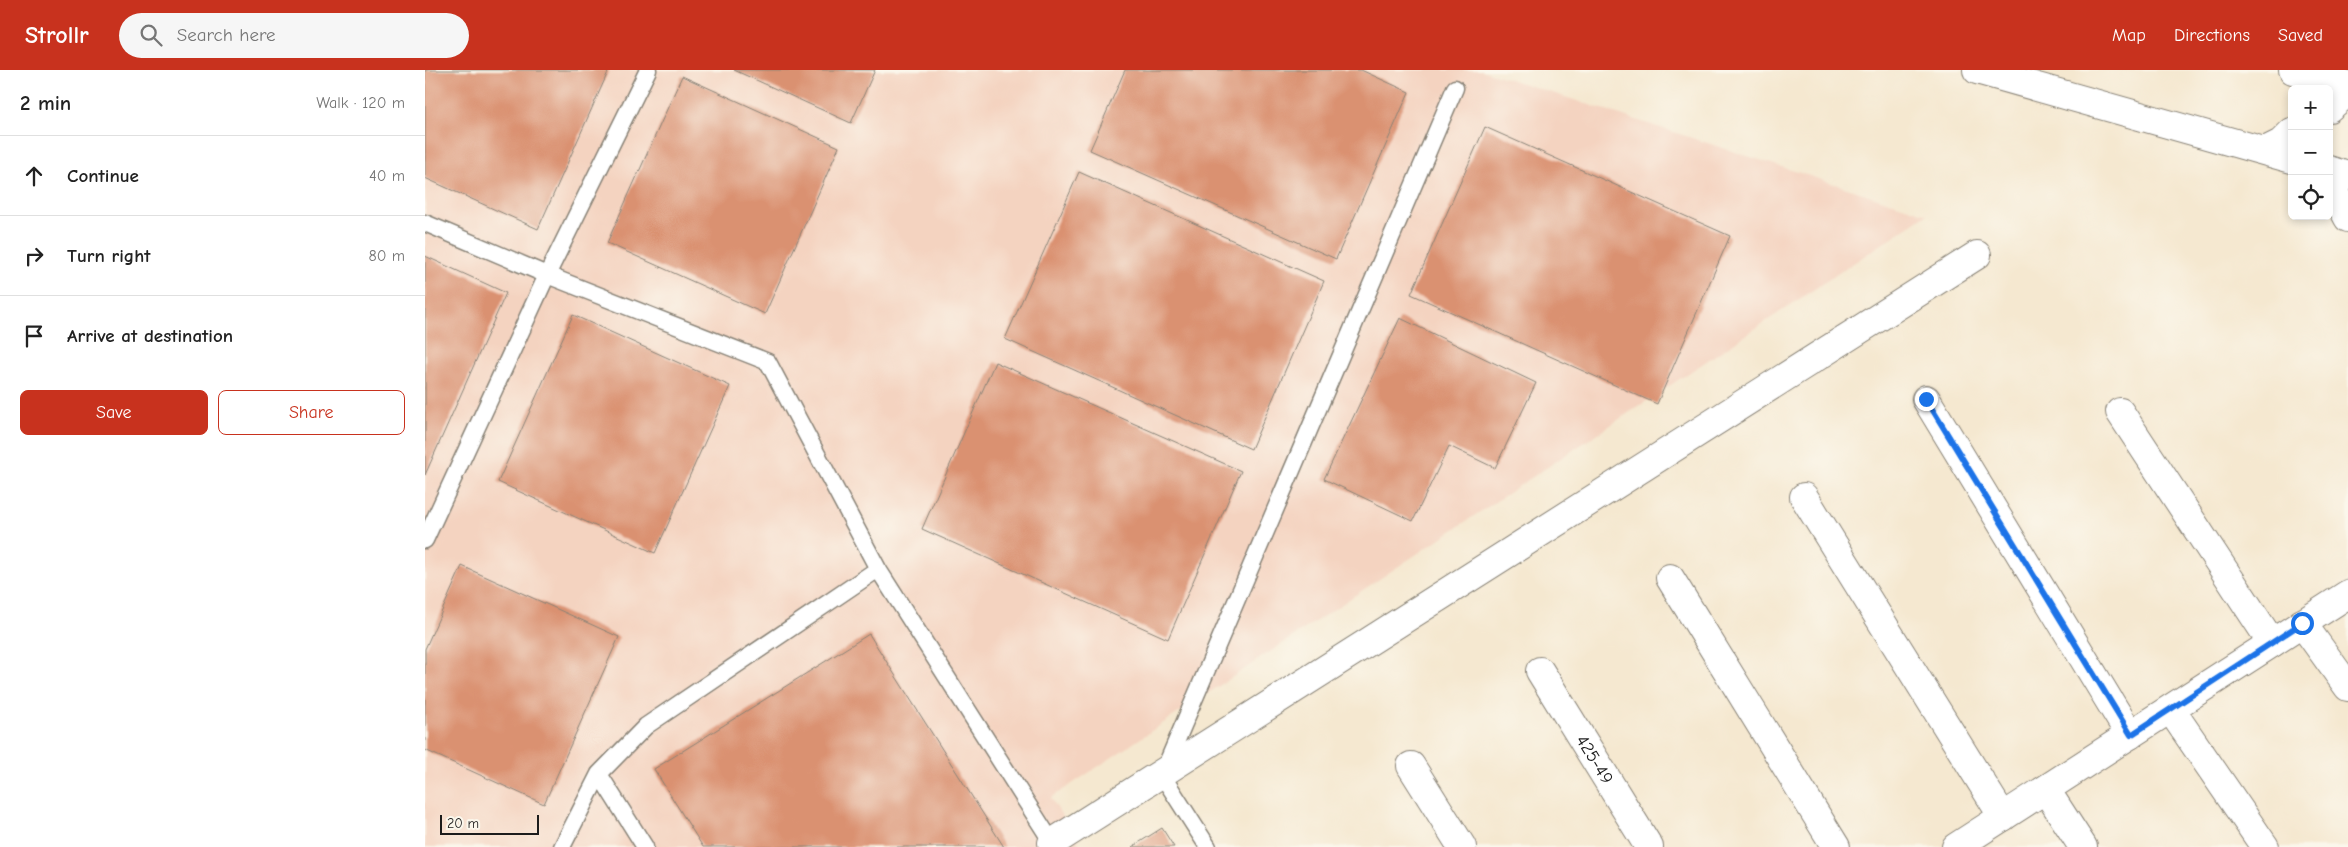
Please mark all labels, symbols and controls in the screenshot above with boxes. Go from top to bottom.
search box [119,13,469,58]
text: Strollr [25,21,89,49]
icon: search [137,21,165,49]
text: Search here [177,24,276,46]
text: Map [2112,25,2146,46]
text: Directions [2174,25,2250,46]
text: Saved [2278,25,2323,46]
map controls [2288,85,2333,220]
button: + [2288,85,2333,130]
text: 2 min [20,91,71,115]
text: Walk · 120 m [316,94,405,112]
button: − [2288,130,2333,175]
icon: ahead [20,162,48,190]
text: Continue [67,165,139,187]
text: 40 m [369,167,405,185]
button: locate [2288,175,2333,220]
icon: right [20,242,48,270]
text: Turn right [67,245,151,267]
text: 80 m [368,247,405,265]
icon: arrive [20,322,48,350]
text: Arrive at destination [67,325,233,347]
route end [1915,388,1938,411]
button: Save [20,390,208,435]
button: Share [218,390,405,435]
route start [2291,612,2314,635]
street label: 425-49 [1572,731,1618,788]
scale bar [440,812,539,835]
text: 20 m [447,815,479,832]

